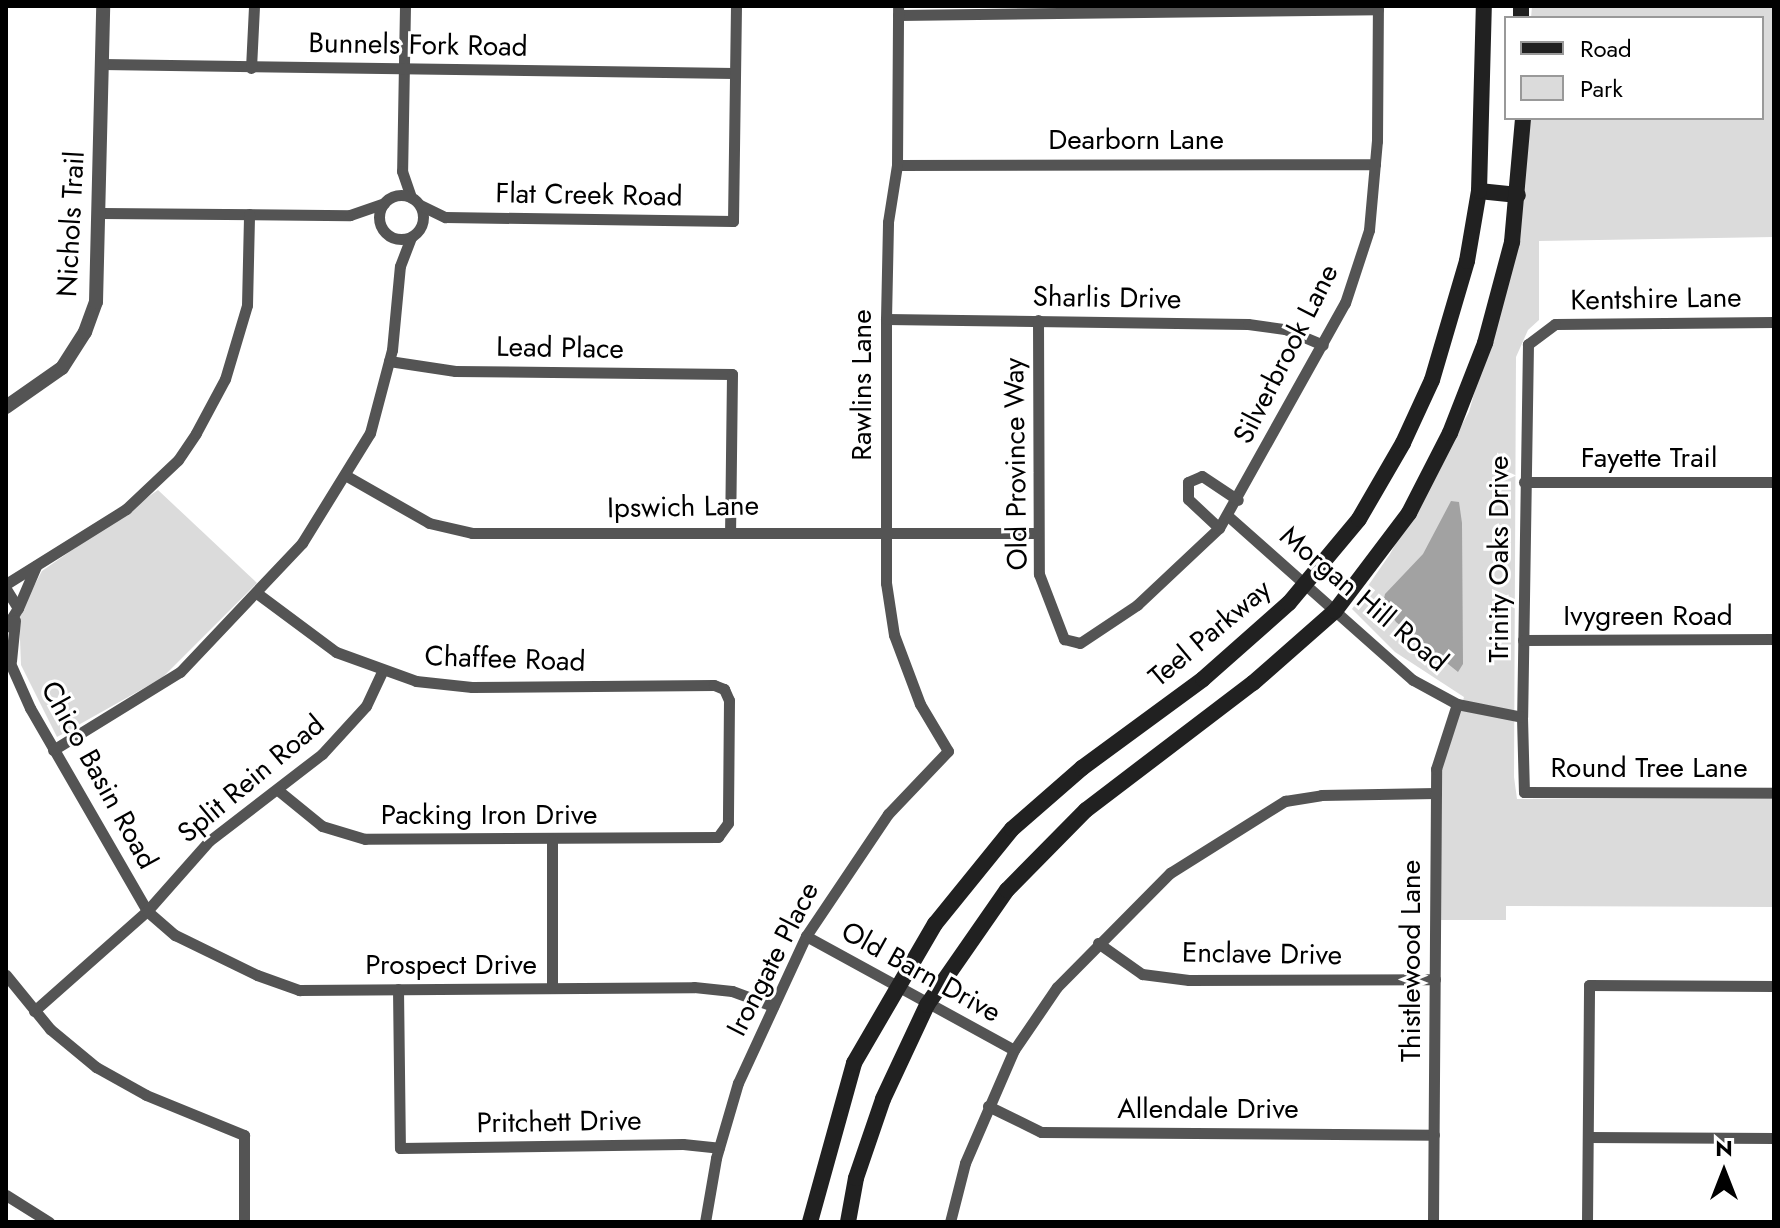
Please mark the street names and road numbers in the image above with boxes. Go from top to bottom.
street label: Bunnels Fork Road [308,26,528,64]
street label: Dearborn Lane [1048,123,1224,157]
street label: Nichols Trail [50,150,92,298]
street label: Flat Creek Road [495,177,683,213]
street label: Silverbrook Lane [1226,259,1346,449]
street label: Sharlis Drive [1032,280,1182,316]
street label: Kentshire Lane [1570,281,1742,317]
street label: Rawlins Lane [845,309,879,461]
street label: Lead Place [496,330,624,366]
street label: Old Province Way [997,357,1035,571]
street label: Fayette Trail [1581,441,1717,475]
street label: Trinity Oaks Drive [1482,456,1516,662]
street label: Ipswich Lane [607,489,759,525]
street label: Morgan Hill Road [1273,519,1455,679]
street label: Teel Parkway [1142,572,1278,694]
street label: Ivygreen Road [1563,599,1733,633]
street label: Chaffee Road [424,639,586,679]
street label: Chico Basin Road [34,675,164,875]
street label: Split Rein Road [171,708,331,850]
street label: Round Tree Lane [1550,751,1748,785]
street label: Packing Iron Drive [381,798,597,832]
street label: Thistlewood Lane [1394,860,1428,1062]
street label: Irongate Place [720,877,826,1041]
street label: Old Barn Drive [835,914,1007,1030]
street label: Enclave Drive [1182,936,1342,972]
street label: Prospect Drive [365,948,537,982]
street label: Allendale Drive [1117,1092,1299,1126]
street label: Pritchett Drive [476,1104,642,1140]

